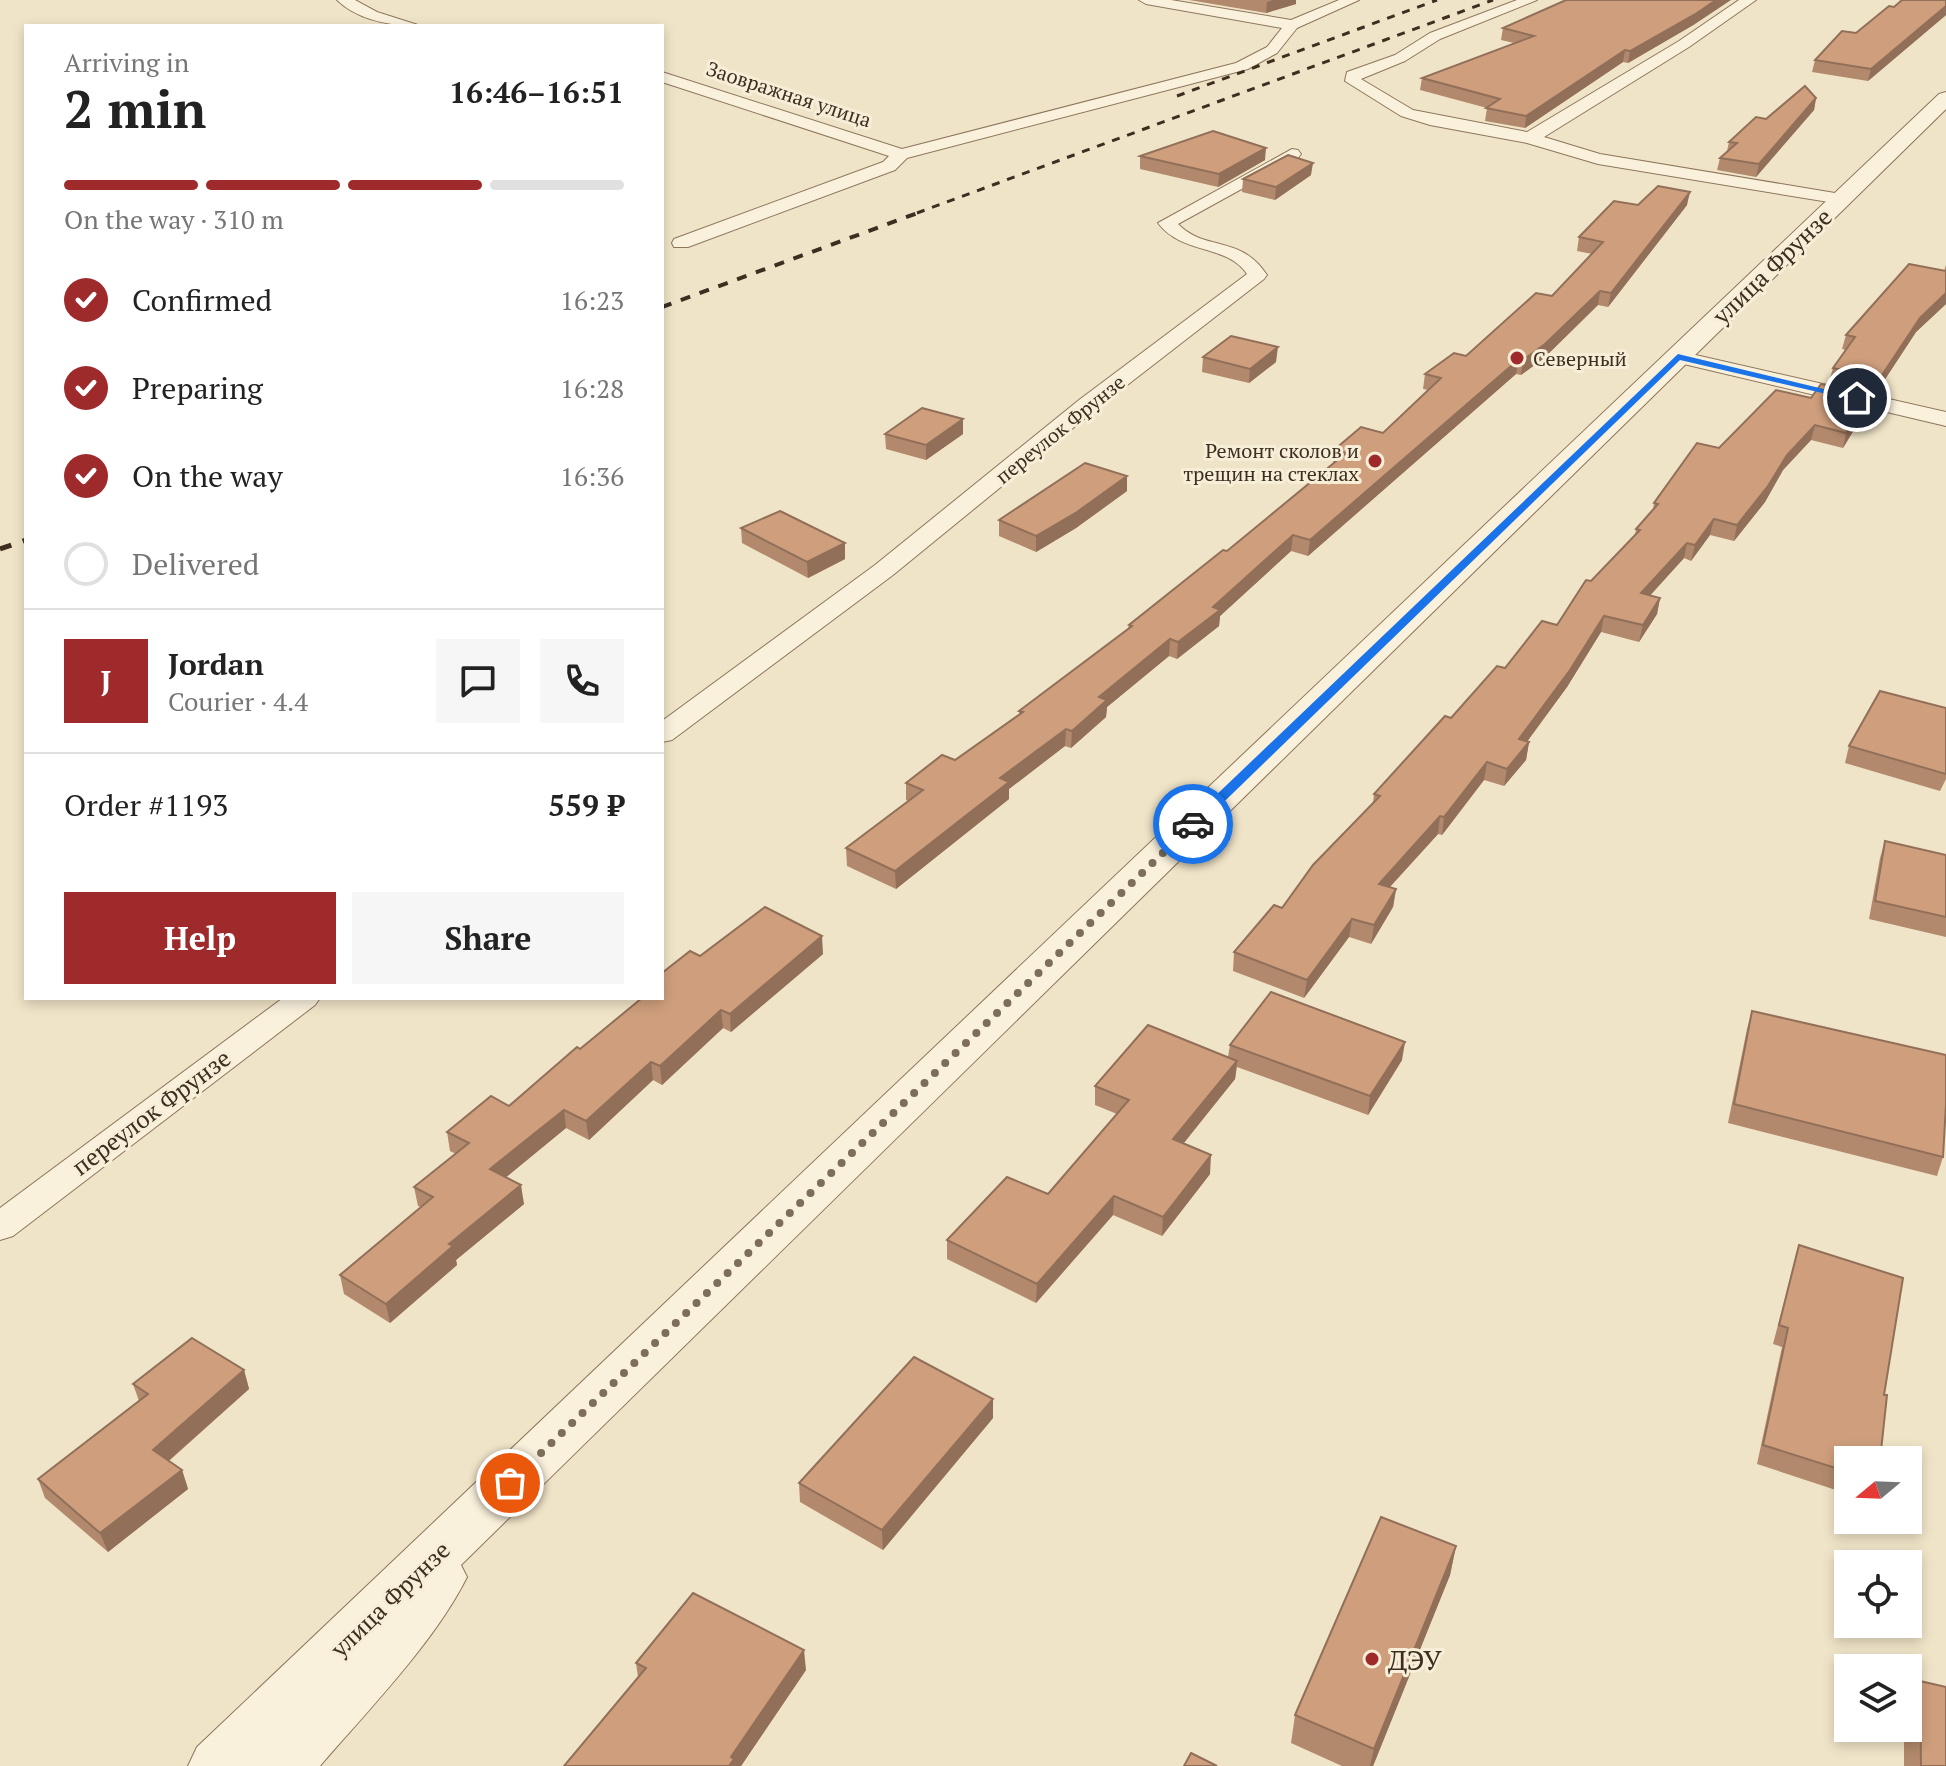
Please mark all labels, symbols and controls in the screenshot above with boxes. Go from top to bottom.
text: Arriving in [64,45,189,79]
street label: Заовражная улица [703,55,875,133]
text: 16:46–16:51 [449,72,624,112]
text: 2 min [64,74,206,143]
street label: улица Фрунзе [1705,201,1839,332]
text: On the way · 310 m [64,202,284,236]
icon: check [64,278,108,322]
text: Confirmed [132,280,272,320]
text: 16:23 [560,283,624,317]
place label: Северный [1533,345,1627,372]
marker: Северный [1508,349,1526,367]
pin [1823,364,1891,432]
icon: check [64,366,108,410]
text: Preparing [132,368,263,408]
street label: переулок Фрунзе [990,368,1130,490]
text: 16:28 [560,371,624,405]
icon: home [1835,376,1879,420]
place label: Ремонт сколов и трещин на стеклах [1183,437,1360,487]
marker: Ремонт сколов и трещин на стеклах [1366,452,1384,470]
icon: check [64,454,108,498]
text: On the way [132,456,283,496]
text: 16:36 [560,459,624,493]
text: Delivered [132,544,259,584]
button: chat [436,639,520,723]
button: phone [540,639,624,723]
text: Jordan [168,644,264,684]
text: J [101,661,111,701]
text: Courier · 4.4 [168,684,308,718]
courier [1153,784,1233,864]
text: Order #1193 [64,785,228,825]
text: 559 ₽ [548,785,624,825]
icon: car [1171,802,1215,846]
button: Help [64,892,336,984]
button: Share [352,892,624,984]
street label: переулок Фрунзе [65,1042,237,1182]
north arrow [1834,1446,1922,1534]
map controls [1834,1446,1922,1742]
pin [476,1449,544,1517]
icon: bag [488,1461,532,1505]
street label: улица Фрунзе [323,1534,457,1665]
button: locate [1834,1550,1922,1638]
place label: ДЭУ [1388,1641,1442,1678]
marker: ДЭУ [1363,1650,1381,1668]
button: layers [1834,1654,1922,1742]

